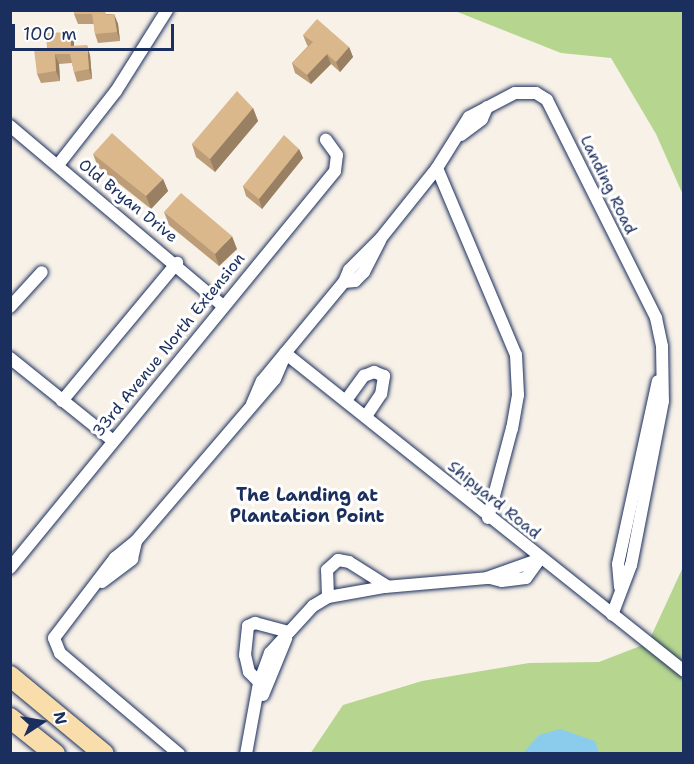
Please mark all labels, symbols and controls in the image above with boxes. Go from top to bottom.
scale bar [15,12,177,50]
text: 100 m [23,22,77,46]
street label: Landing Road [576,132,640,238]
street label: Old Bryan Drive [75,155,181,247]
street label: 33rd Avenue North Extension [89,249,249,441]
street label: Shipyard Road [444,457,544,543]
district label: The Landing at Plantation Point [230,485,384,528]
north arrow [12,692,72,752]
text: N [49,710,72,727]

